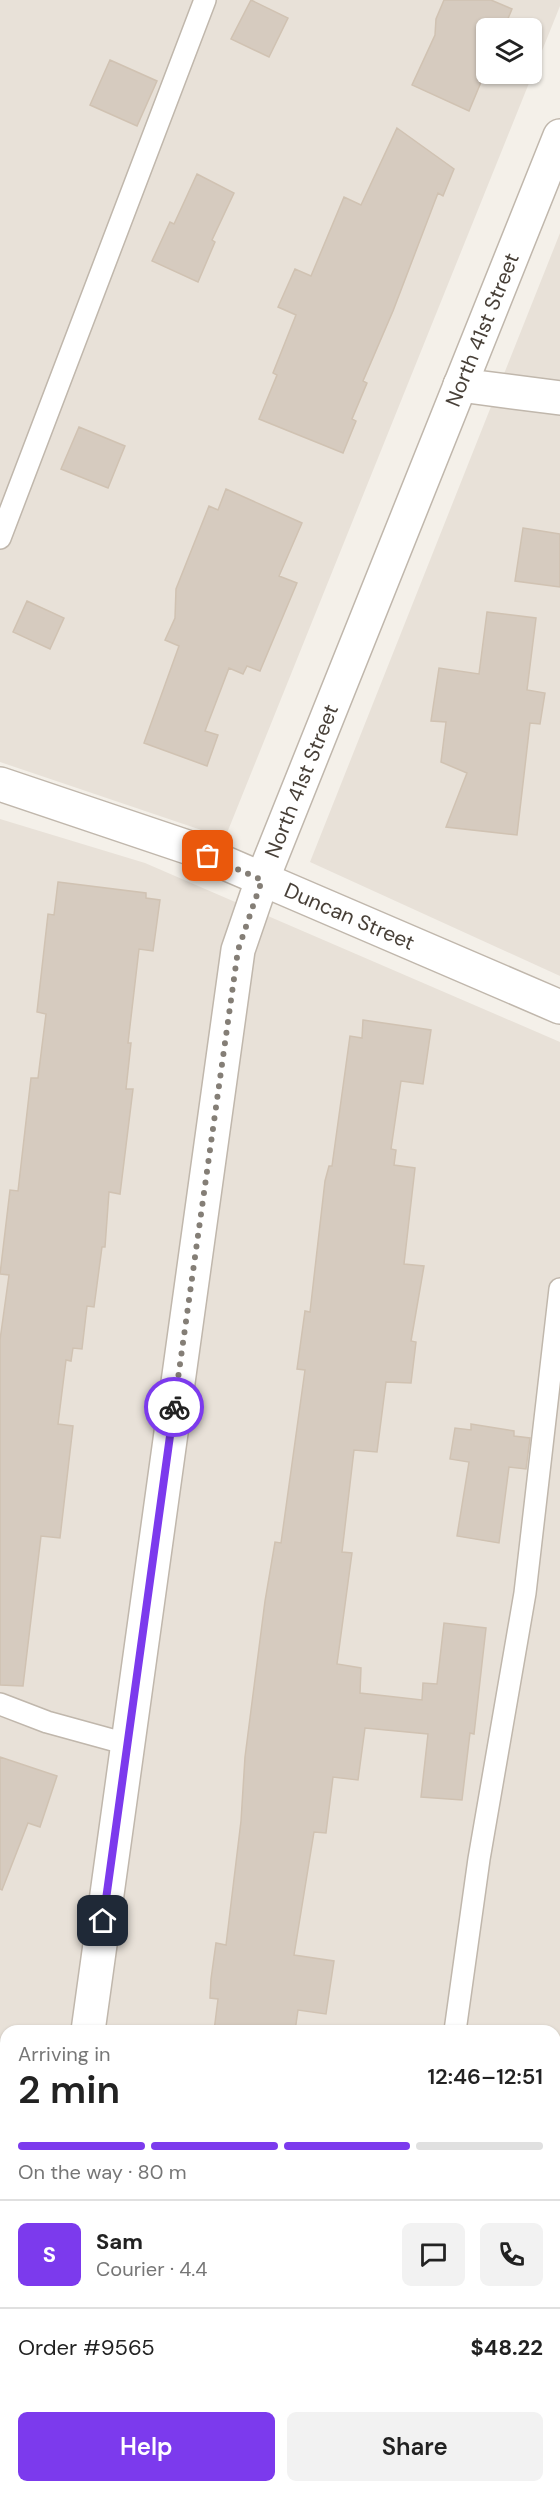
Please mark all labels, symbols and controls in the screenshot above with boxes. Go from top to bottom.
map controls [476,18,542,84]
button: layers [476,18,542,84]
street label: North 41st Street [439,249,526,411]
street label: North 41st Street [258,700,345,862]
pin [182,830,233,881]
icon: bag [191,839,224,872]
street label: Duncan Street [280,876,419,957]
courier [144,1377,204,1437]
icon: bike [158,1391,191,1424]
pin [77,1895,128,1946]
icon: home [86,1904,119,1937]
text: Arriving in [18,2041,110,2067]
text: 12:46–12:51 [427,2062,543,2091]
text: 2 min [18,2064,120,2115]
text: On the way · 80 m [18,2159,186,2185]
button: chat [402,2223,465,2286]
button: phone [480,2223,543,2286]
text: Sam [96,2227,143,2256]
text: S [43,2240,56,2269]
text: Courier · 4.4 [96,2256,207,2282]
text: Order #9565 [18,2333,155,2362]
text: $48.22 [471,2333,543,2362]
button: Help [18,2412,275,2481]
button: Share [287,2412,543,2481]

